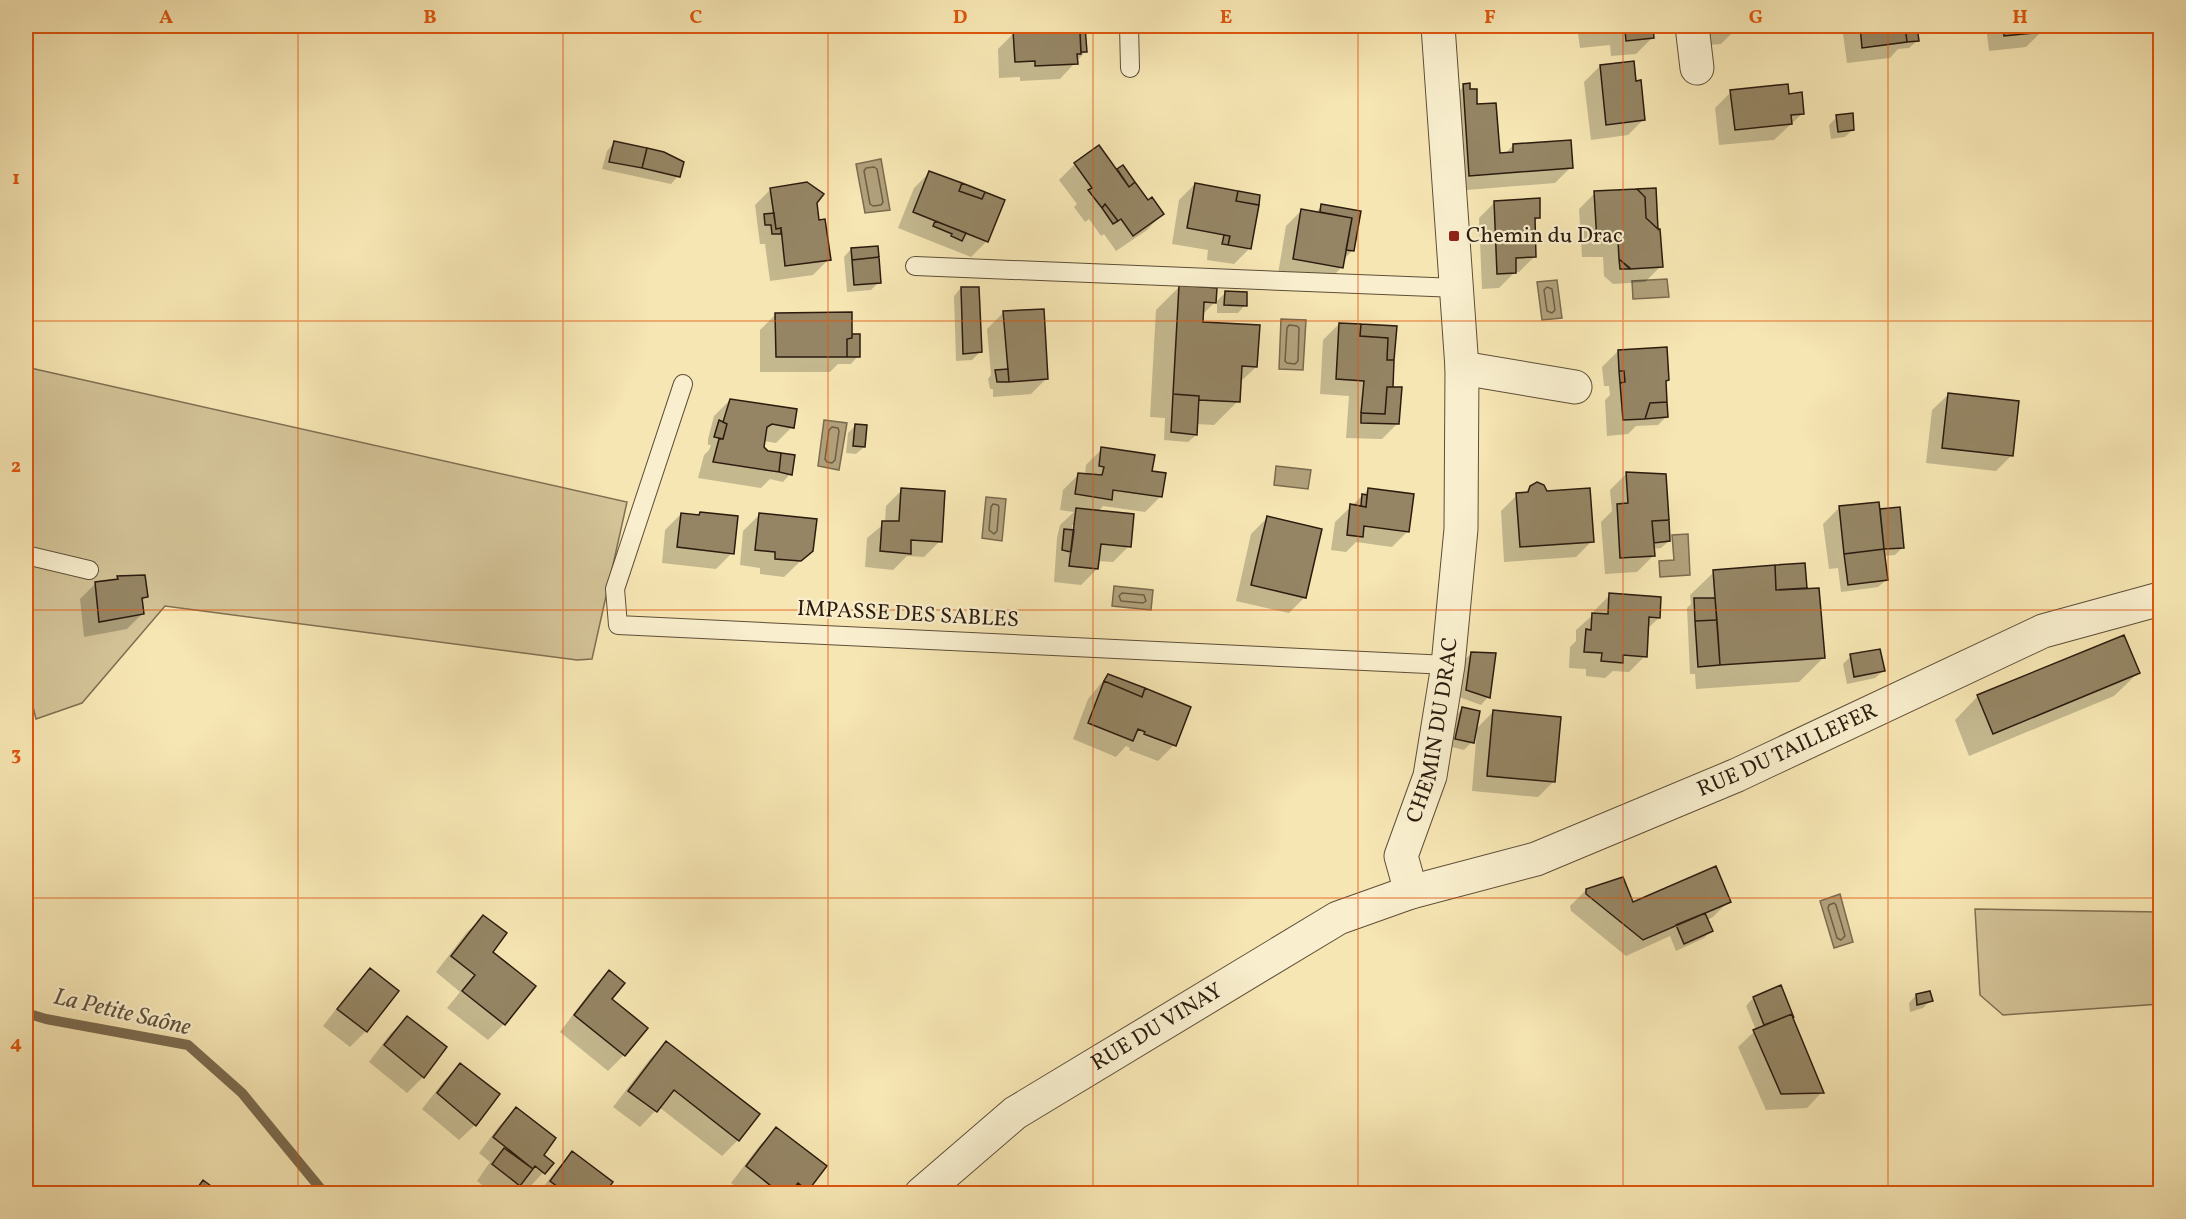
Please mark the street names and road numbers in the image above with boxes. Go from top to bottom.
street label: IMPASSE DES SABLES [796,594,1020,636]
street label: CHEMIN DU DRAC [1399,636,1466,827]
street label: RUE DU TAILLEFER [1693,696,1883,805]
street label: RUE DU VINAY [1085,976,1229,1079]

